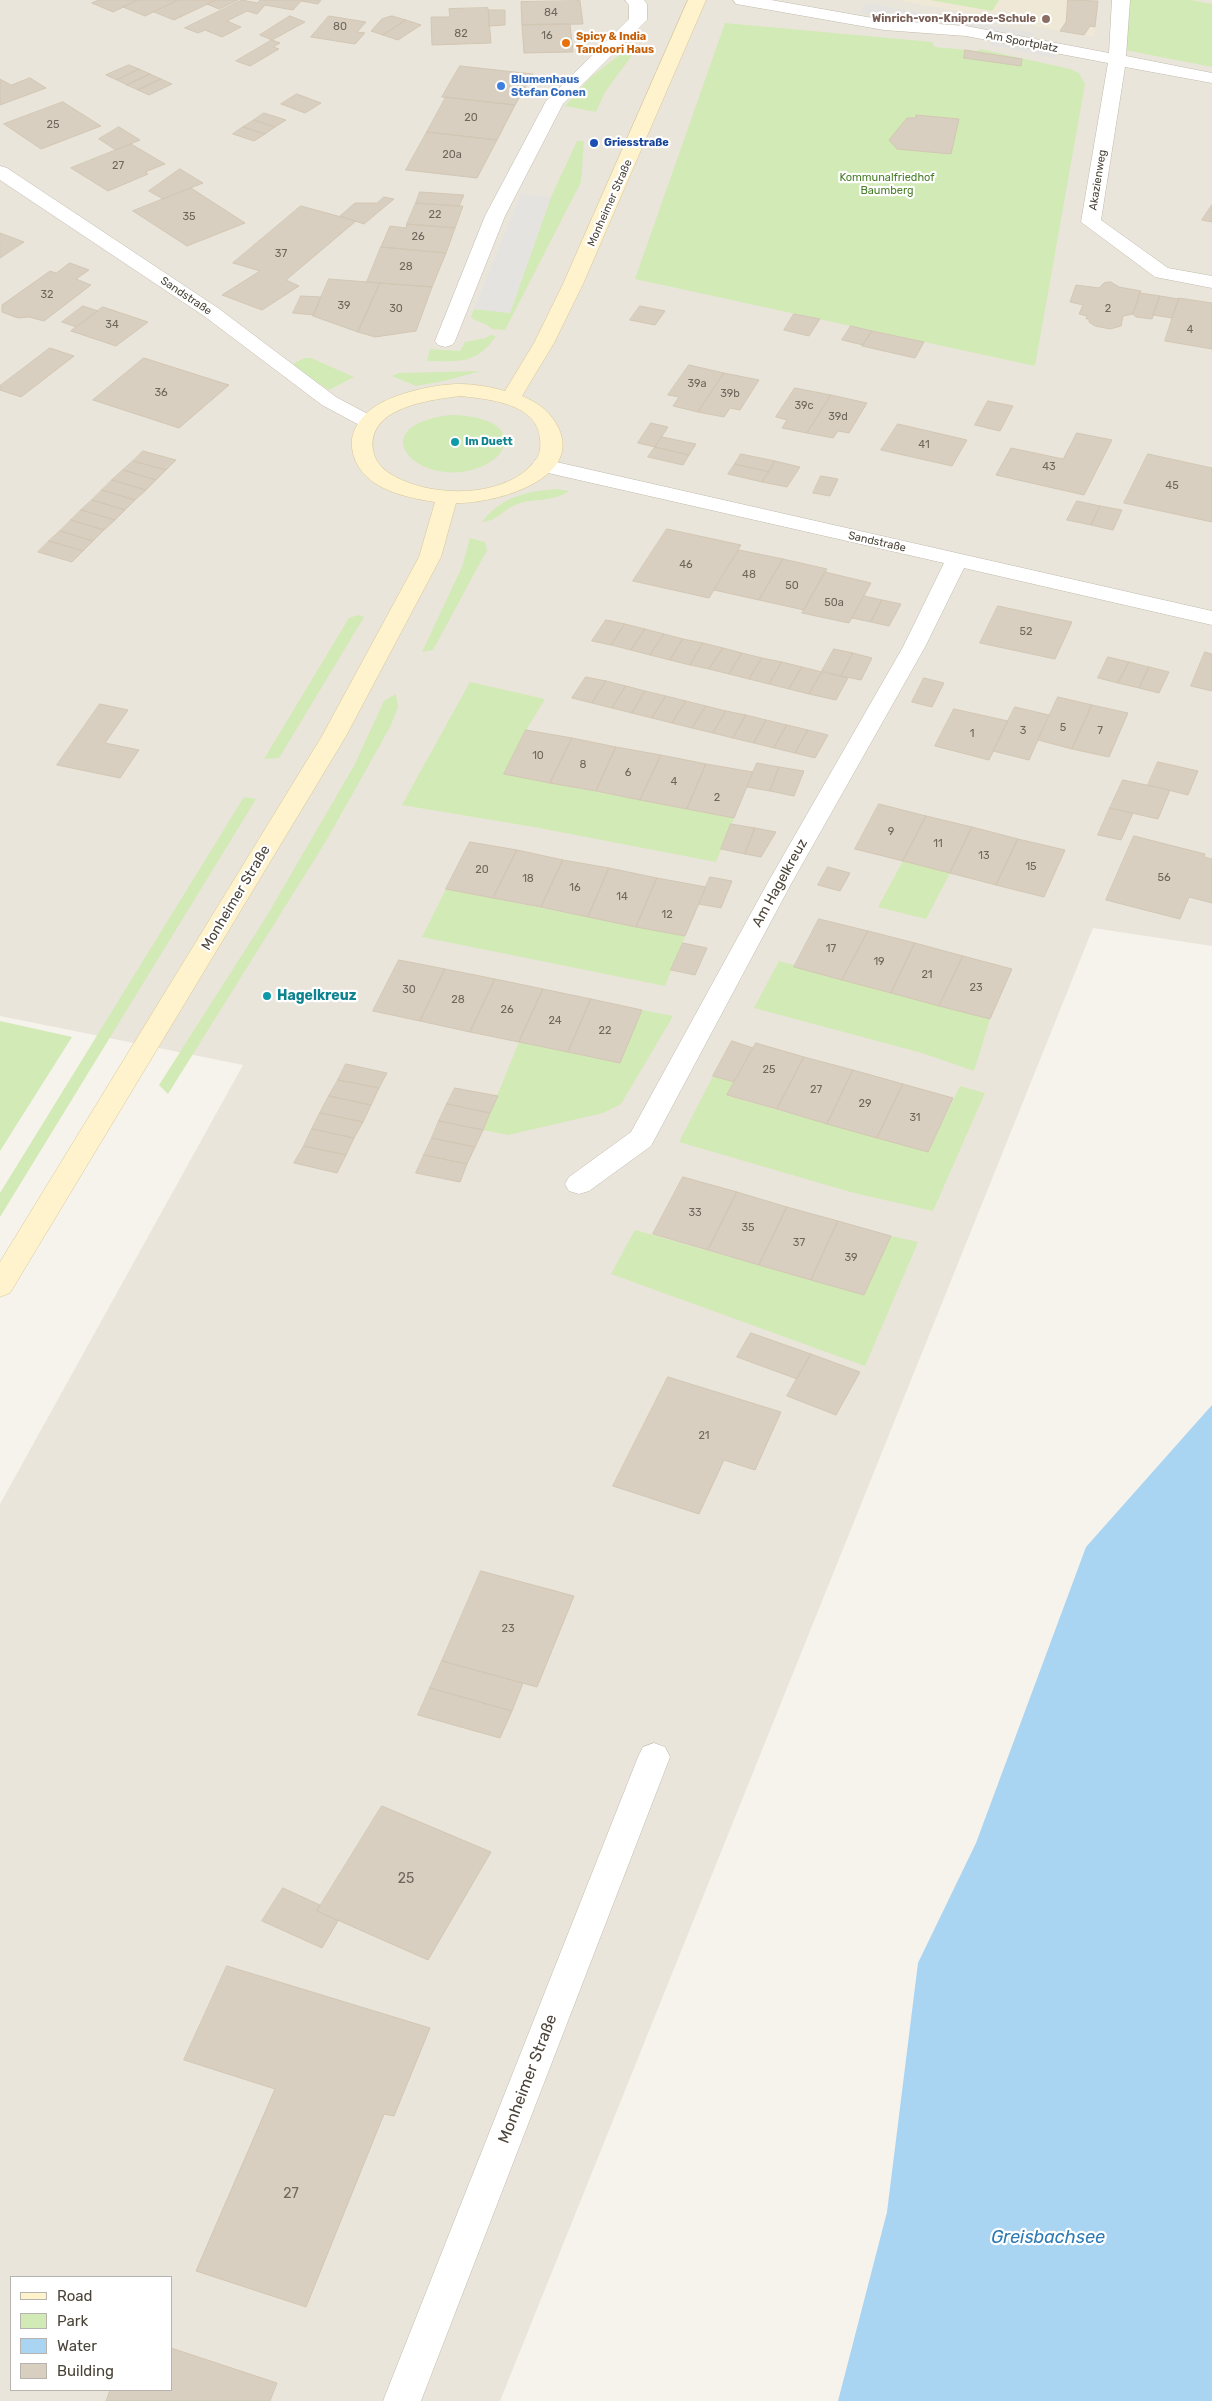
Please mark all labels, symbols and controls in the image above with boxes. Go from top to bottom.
house number: 84 [544,6,558,20]
place label: Winrich-von-Kniprode-Schule [872,12,1036,26]
marker: Winrich-von-Kniprode-Schule [1040,13,1052,25]
house number: 80 [333,20,347,34]
house number: 82 [454,27,468,41]
house number: 16 [541,29,553,43]
street label: Am Sportplatz [985,29,1059,55]
place label: Spicy & India Tandoori Haus [576,30,654,56]
marker: Spicy & India Tandoori Haus [560,37,572,49]
place label: Blumenhaus Stefan Conen [511,73,586,99]
marker: Blumenhaus Stefan Conen [495,80,507,92]
house number: 20 [464,111,478,125]
house number: 25 [47,118,59,132]
place label: Griesstraße [604,136,669,150]
marker: Griesstraße [588,137,600,149]
house number: 20a [442,148,462,162]
street label: Akazienweg [1087,149,1109,211]
street label: Monheimer Straße [585,157,635,249]
house number: 27 [112,159,124,173]
park label: Kommunalfriedhof Baumberg [839,171,935,197]
house number: 22 [429,208,441,222]
house number: 35 [182,210,196,224]
house number: 26 [411,230,425,244]
house number: 37 [275,247,287,261]
house number: 28 [399,260,413,274]
street label: Sandstraße [158,274,214,318]
house number: 32 [40,288,54,302]
house number: 39 [337,299,351,313]
house number: 30 [389,302,403,316]
house number: 2 [1105,302,1111,316]
house number: 34 [105,318,119,332]
house number: 4 [1187,323,1193,337]
house number: 39a [687,377,707,391]
house number: 36 [154,386,168,400]
house number: 39b [720,387,740,401]
house number: 39c [794,399,814,413]
house number: 39d [828,410,848,424]
place label: Im Duett [465,435,513,449]
marker: Im Duett [449,436,461,448]
house number: 41 [918,438,930,452]
house number: 43 [1042,460,1056,474]
house number: 45 [1165,479,1179,493]
street label: Sandstraße [847,529,907,555]
house number: 46 [679,558,693,572]
house number: 48 [742,568,756,582]
house number: 50 [785,579,799,593]
house number: 50a [824,596,844,610]
house number: 52 [1020,625,1032,639]
house number: 5 [1060,721,1066,735]
house number: 3 [1020,724,1026,738]
house number: 7 [1097,724,1103,738]
house number: 1 [970,727,974,741]
house number: 10 [532,749,544,763]
house number: 8 [580,758,586,772]
house number: 6 [625,766,631,780]
house number: 4 [671,775,677,789]
house number: 2 [714,791,720,805]
house number: 9 [888,825,894,839]
street label: Am Hagelkreuz [749,836,811,930]
house number: 11 [933,837,943,851]
street label: Monheimer Straße [198,842,274,954]
house number: 13 [978,849,990,863]
house number: 15 [1025,860,1037,874]
house number: 20 [475,863,489,877]
house number: 56 [1157,871,1171,885]
house number: 18 [522,872,534,886]
house number: 16 [569,881,581,895]
house number: 14 [616,890,628,904]
house number: 12 [661,908,673,922]
house number: 17 [826,942,836,956]
house number: 19 [873,955,885,969]
house number: 21 [921,968,933,982]
house number: 23 [969,981,983,995]
house number: 30 [402,983,416,997]
place label: Hagelkreuz [277,988,356,1004]
marker: Hagelkreuz [261,990,273,1002]
house number: 28 [451,993,465,1007]
house number: 26 [500,1003,514,1017]
house number: 24 [548,1014,562,1028]
house number: 22 [599,1024,611,1038]
house number: 25 [763,1063,775,1077]
house number: 27 [810,1083,822,1097]
house number: 29 [859,1097,871,1111]
house number: 31 [909,1111,921,1125]
house number: 33 [688,1206,702,1220]
house number: 35 [741,1221,755,1235]
house number: 37 [793,1236,805,1250]
house number: 39 [844,1251,858,1265]
house number: 21 [698,1429,710,1443]
house number: 23 [501,1622,515,1636]
house number: 25 [398,1871,414,1887]
street label: Monheimer Straße [495,2012,561,2146]
house number: 27 [283,2186,299,2202]
water label: Greisbachsee [991,2227,1105,2249]
legend [10,2276,172,2391]
text: Road [57,2287,93,2305]
text: Park [57,2312,88,2330]
text: Water [57,2337,97,2355]
text: Building [57,2362,114,2380]

